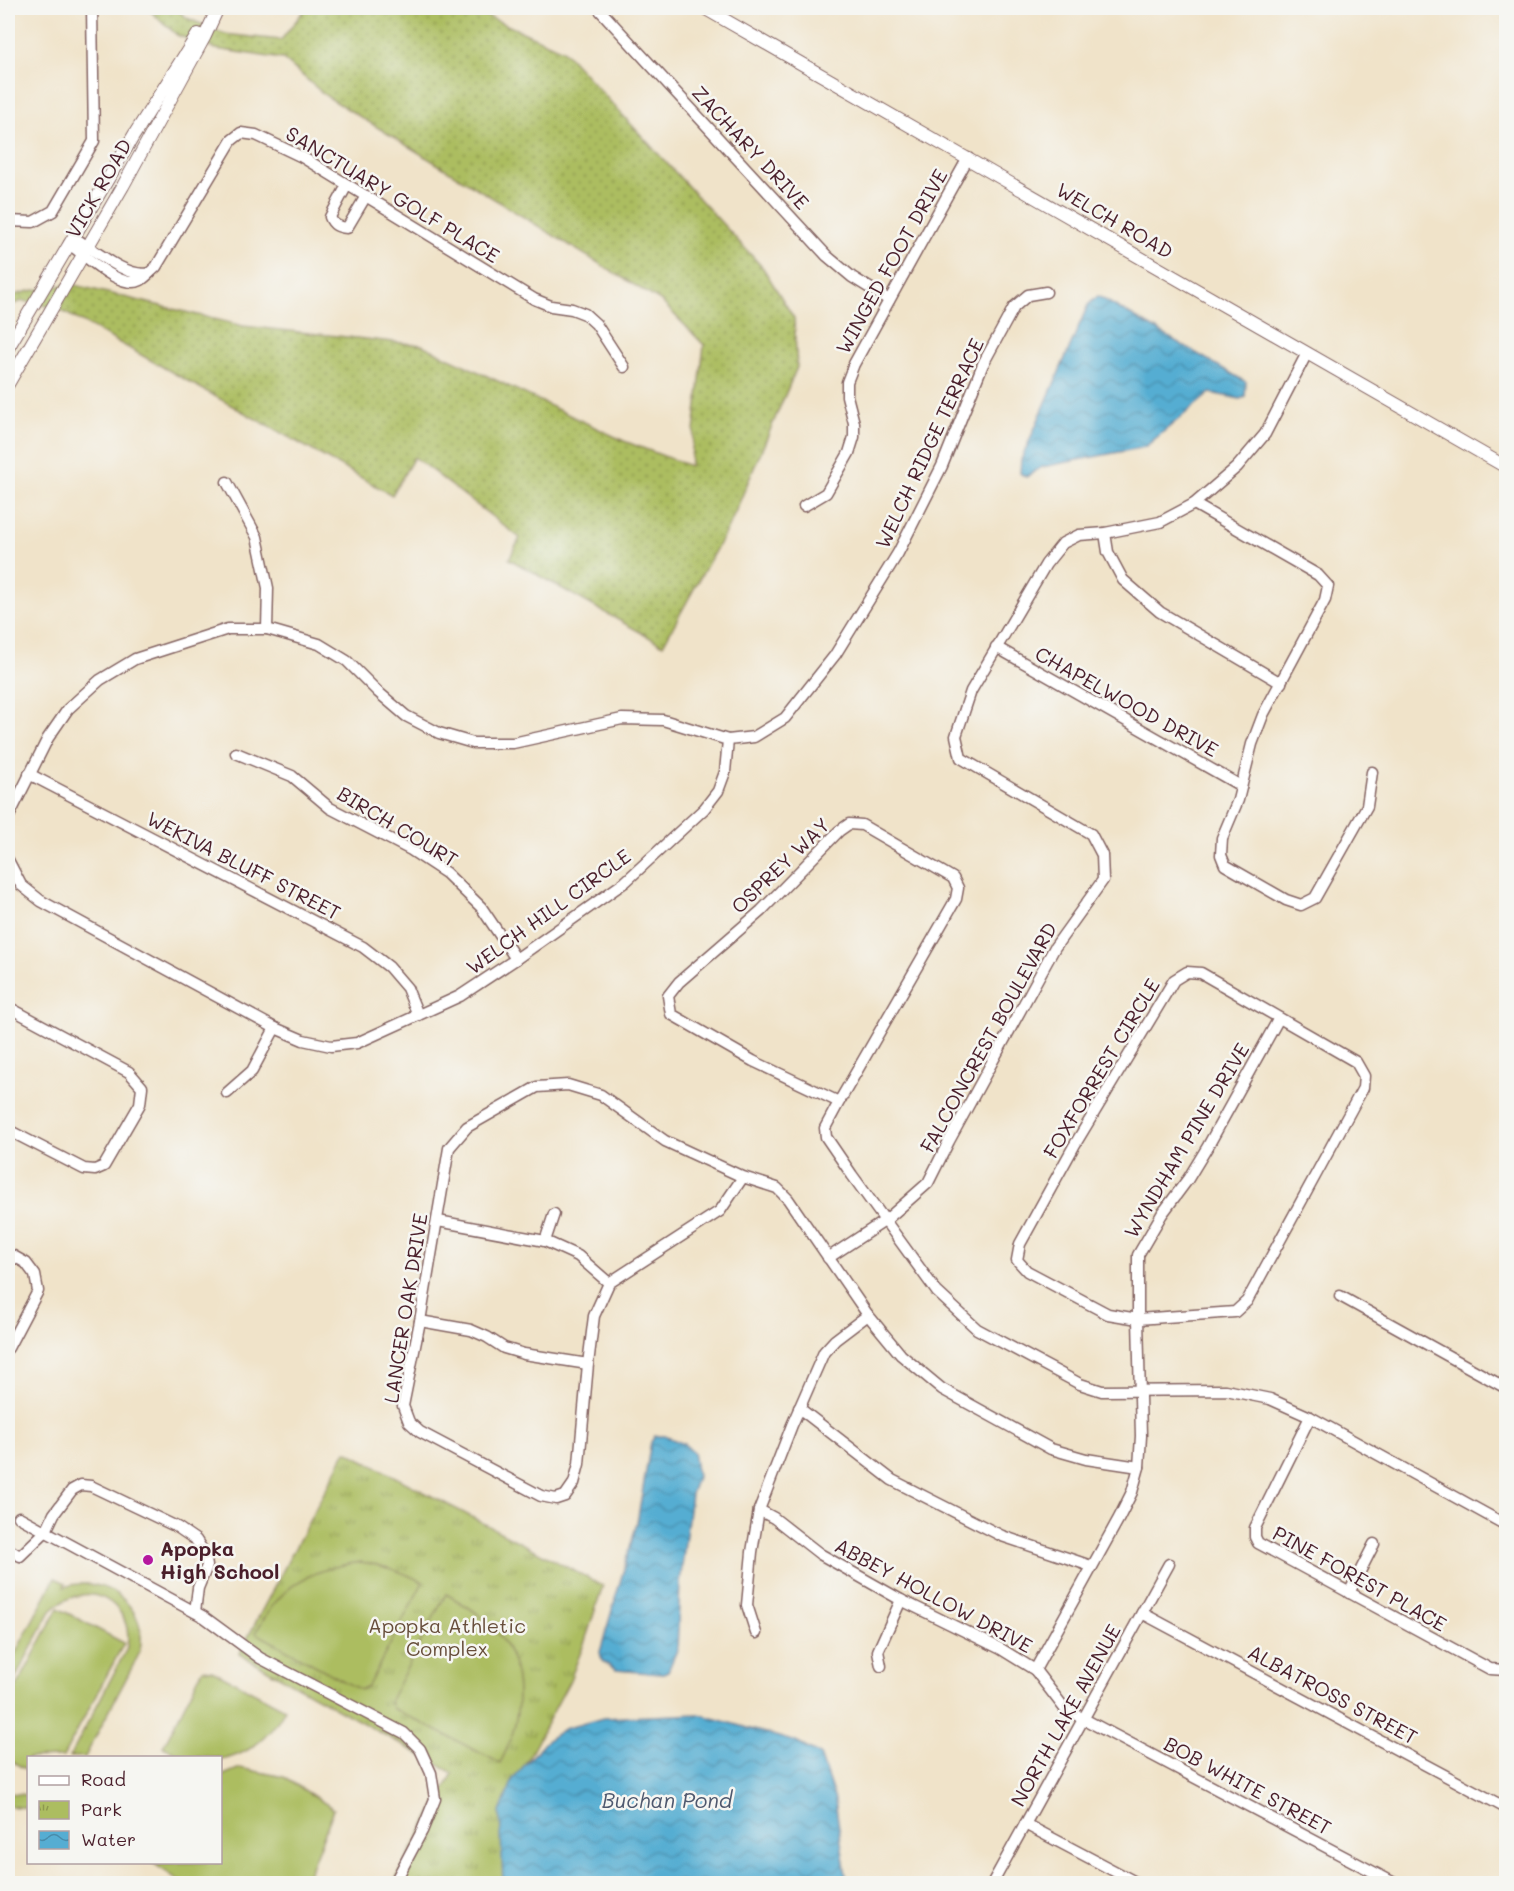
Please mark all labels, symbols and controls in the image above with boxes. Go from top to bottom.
street label: ZACHARY DRIVE [687,79,815,215]
street label: SANCTUARY GOLF PLACE [281,120,505,268]
street label: VICK ROAD [59,134,137,242]
street label: WINGED FOOT DRIVE [829,164,953,358]
street label: WELCH ROAD [1052,176,1178,264]
street label: WELCH RIDGE TERRACE [869,334,989,552]
street label: CHAPELWOOD DRIVE [1031,640,1223,762]
street label: BIRCH COURT [333,780,463,872]
street label: WEKIVA BLUFF STREET [143,805,345,925]
street label: OSPREY WAY [725,811,835,919]
street label: WELCH HILL CIRCLE [461,843,635,979]
street label: FALCONCREST BOULEVARD [914,917,1062,1157]
street label: FOXFORREST CIRCLE [1037,973,1165,1163]
street label: WYNDHAM PINE DRIVE [1117,1038,1255,1242]
street label: LANCER OAK DRIVE [377,1211,433,1405]
street label: PINE FOREST PLACE [1268,1519,1452,1637]
street label: ABBEY HOLLOW DRIVE [831,1532,1037,1658]
place label: Apopka High School [160,1535,279,1584]
marker: Apopka High School [141,1553,155,1567]
park label: Apopka Athletic Complex [368,1612,526,1661]
street label: NORTH LAKE AVENUE [1004,1619,1126,1811]
street label: ALBATROSS STREET [1244,1638,1422,1750]
street label: BOB WHITE STREET [1160,1730,1336,1840]
legend [27,1756,222,1864]
text: Road [81,1767,126,1791]
water label: Buchan Pond [602,1786,734,1813]
text: Park [81,1797,122,1821]
text: Water [81,1827,136,1851]

